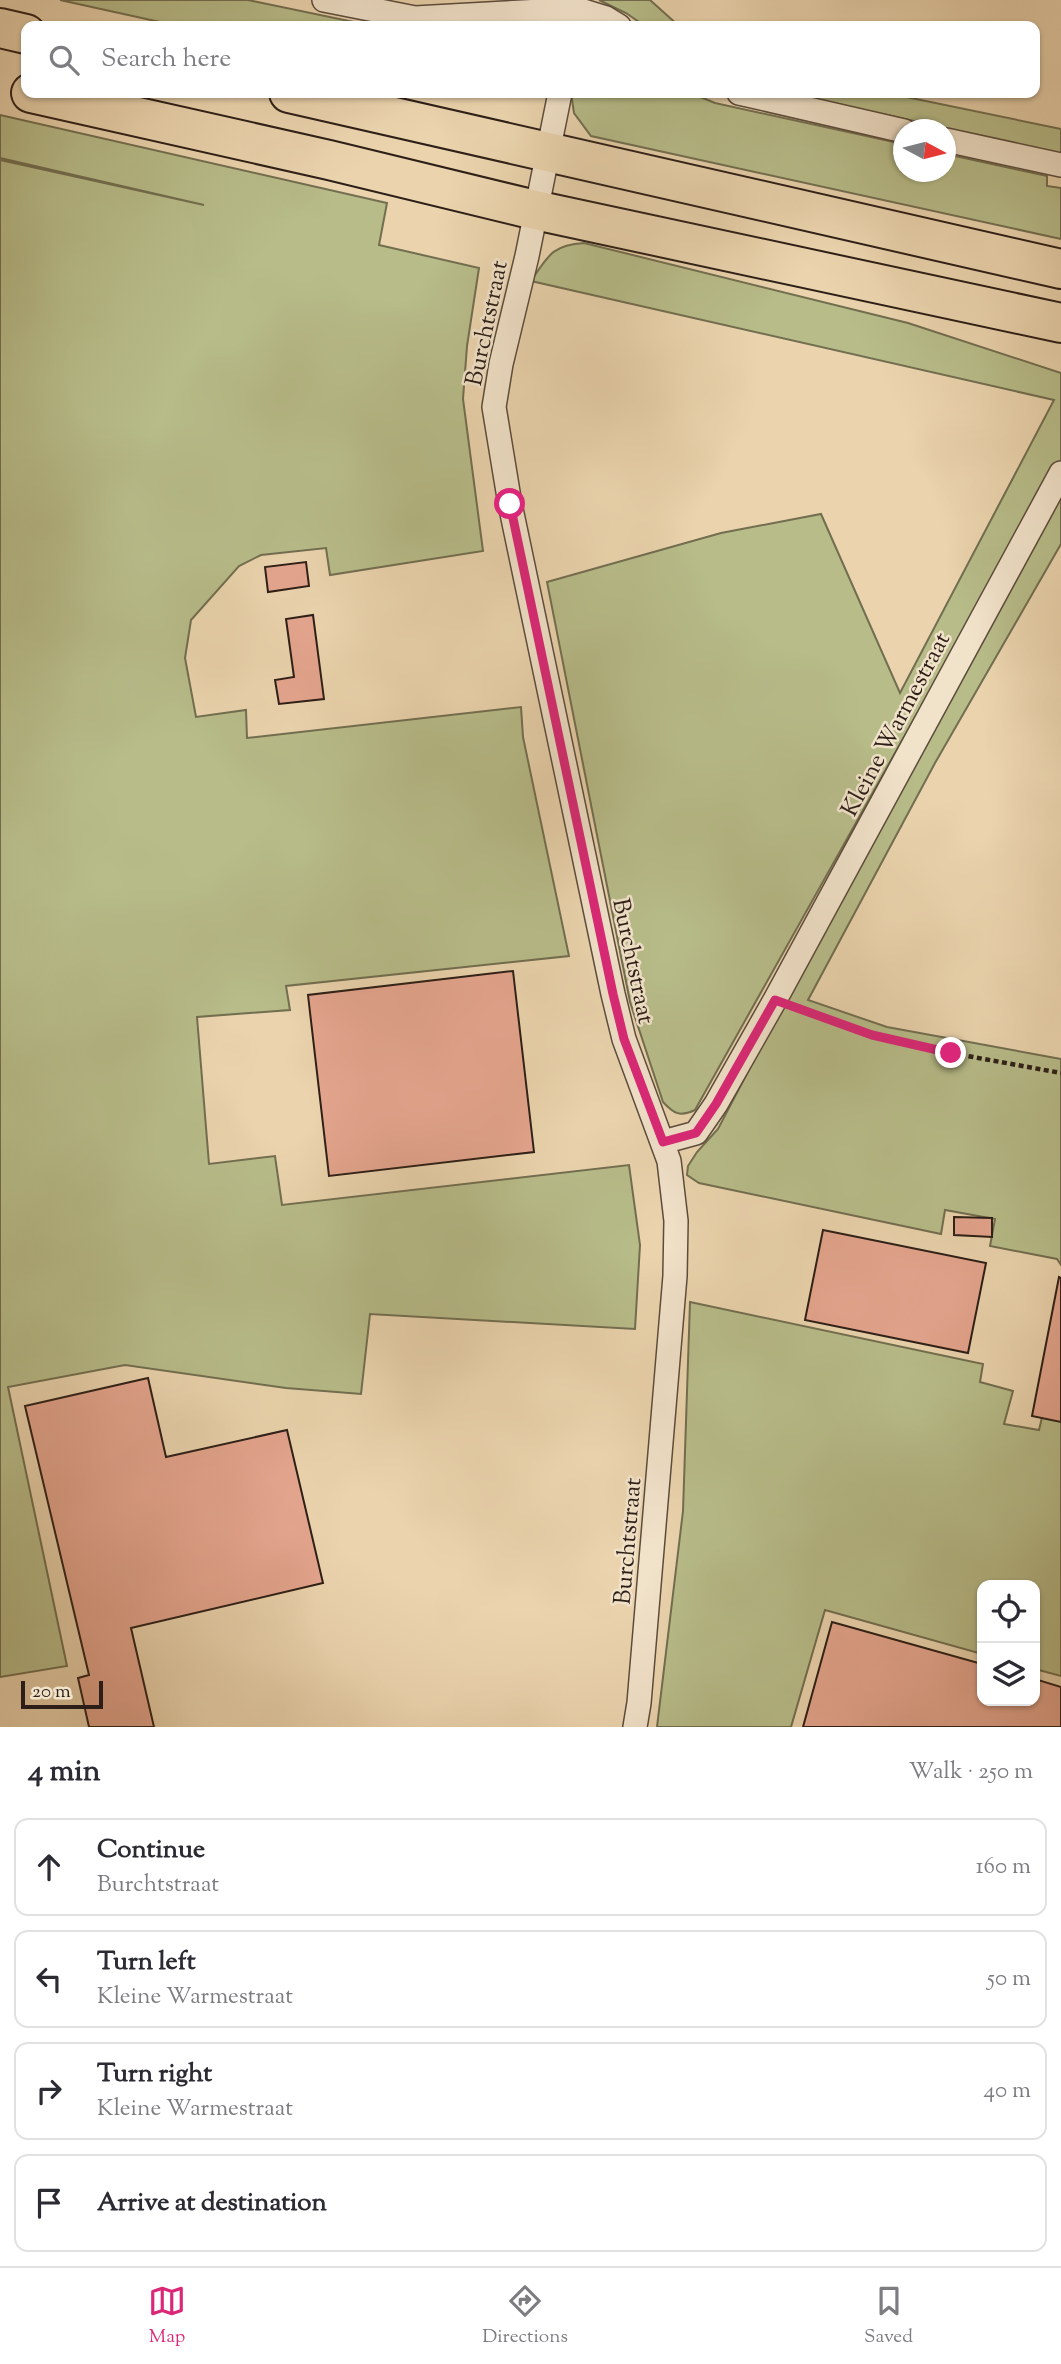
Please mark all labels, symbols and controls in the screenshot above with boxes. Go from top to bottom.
search box [21,21,1040,98]
icon: search [45,41,83,79]
text: Search here [101,41,231,78]
north arrow [893,119,956,182]
street label: Burchtstraat [458,258,518,389]
route start [494,488,525,519]
street label: Kleine Warmestraat [834,627,960,823]
street label: Burchtstraat [602,896,662,1027]
route end [935,1037,966,1068]
street label: Burchtstraat [607,1476,651,1606]
map controls [977,1580,1040,1706]
button: locate [977,1580,1040,1643]
button: layers [977,1643,1040,1706]
scale bar [21,1678,103,1710]
text: 20 m [32,1679,71,1706]
text: 4 min [28,1751,101,1794]
text: Walk · 250 m [909,1756,1033,1789]
text: Continue [97,1832,205,1869]
icon: ahead [30,1848,68,1886]
text: 160 m [976,1851,1031,1884]
text: Burchtstraat [97,1869,219,1902]
text: Turn left [97,1944,196,1981]
icon: left [30,1960,68,1998]
text: 50 m [987,1963,1031,1996]
text: Kleine Warmestraat [97,1981,293,2014]
text: Turn right [97,2056,212,2093]
icon: right [30,2072,68,2110]
text: 40 m [984,2075,1031,2108]
text: Kleine Warmestraat [97,2093,293,2126]
icon: arrive [30,2184,68,2222]
text: Arrive at destination [97,2185,327,2222]
tab: Map [148,2282,186,2351]
tab: Directions [482,2282,568,2351]
tab: Saved [864,2282,913,2351]

